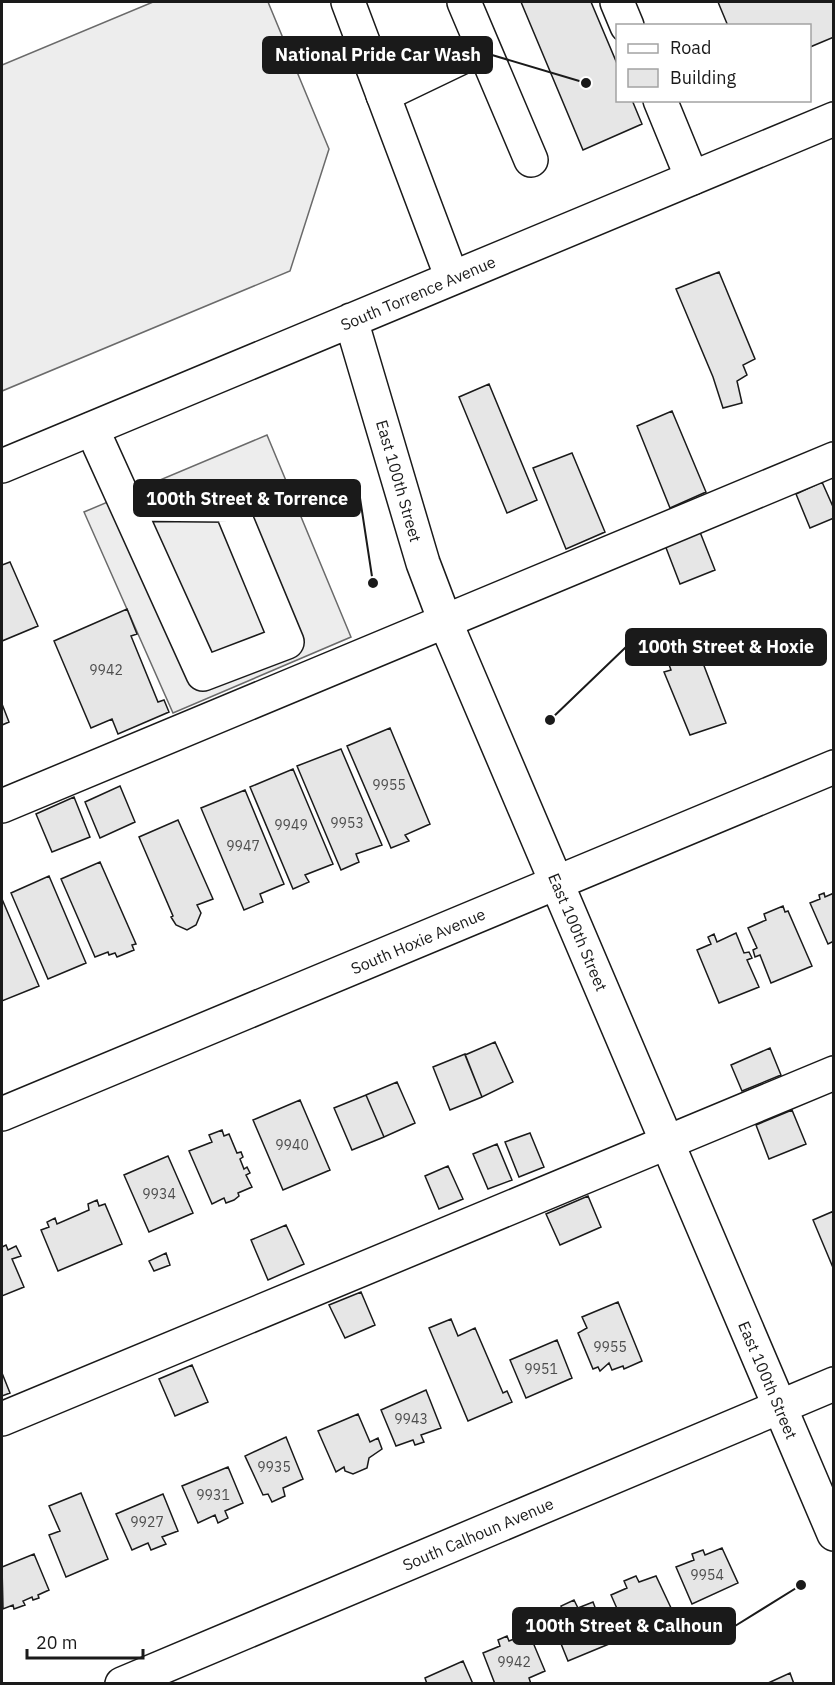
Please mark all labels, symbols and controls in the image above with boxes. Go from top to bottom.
legend [616,24,811,102]
text: Road [670,36,711,59]
callout: National Pride Car Wash [263,37,492,73]
text: National Pride Car Wash [275,43,481,66]
text: Building [670,66,737,89]
street label: South Torrence Avenue [338,251,499,335]
street label: East 100th Street [372,418,426,544]
callout: 100th Street & Torrence [134,480,360,516]
text: 100th Street & Torrence [146,487,348,510]
callout: 100th Street & Hoxie [626,629,826,665]
text: 100th Street & Hoxie [638,635,814,658]
house number: 9942 [89,661,123,679]
house number: 9955 [372,776,406,794]
house number: 9953 [330,814,364,832]
house number: 9949 [274,816,308,834]
house number: 9947 [226,837,260,855]
street label: East 100th Street [544,870,612,994]
street label: South Hoxie Avenue [348,904,488,978]
house number: 9940 [275,1136,309,1154]
house number: 9934 [142,1185,176,1203]
street label: East 100th Street [734,1318,802,1442]
house number: 9955 [593,1338,627,1356]
house number: 9951 [524,1360,558,1378]
house number: 9943 [394,1410,428,1428]
house number: 9935 [257,1458,291,1476]
house number: 9931 [196,1486,230,1504]
street label: South Calhoun Avenue [399,1493,557,1575]
house number: 9927 [130,1513,164,1531]
house number: 9954 [690,1566,724,1584]
callout: 100th Street & Calhoun [513,1608,735,1644]
text: 100th Street & Calhoun [525,1614,723,1637]
scale bar [27,1622,142,1660]
text: 20 m [36,1631,78,1654]
house number: 9942 [497,1653,531,1671]

